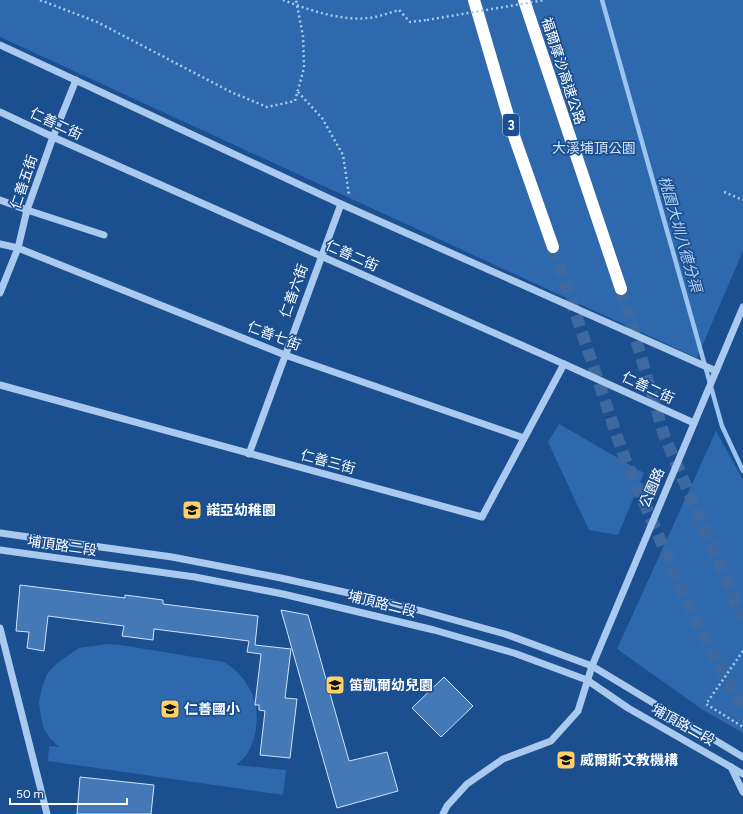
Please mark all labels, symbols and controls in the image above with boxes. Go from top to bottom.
street label: 福爾摩沙高速公路 [538,15,588,127]
street label: 仁善二街 [27,104,85,144]
road number: 3 [503,114,519,136]
park label: 大溪埔頂公園 [552,140,636,157]
street label: 仁善五街 [7,153,41,211]
water label: 桃園大圳八德分渠 [655,174,706,296]
street label: 仁善二街 [323,237,381,275]
street label: 仁善六街 [276,262,312,320]
street label: 仁善七街 [245,318,303,354]
street label: 仁善二街 [619,368,677,408]
street label: 仁善三街 [299,447,357,477]
street label: 公園路 [636,465,668,511]
school or university icon: 諾亞幼稚園 [181,499,203,521]
place label: 諾亞幼稚園 [206,502,276,519]
street label: 埔頂路二段 [26,533,98,559]
street label: 埔頂路二段 [346,587,418,621]
school or university icon: 笛凱爾幼兒園 [324,674,346,696]
place label: 笛凱爾幼兒園 [349,677,433,694]
school or university icon: 仁善國小 [159,698,181,720]
place label: 仁善國小 [184,701,240,718]
street label: 埔頂路二段 [648,701,718,749]
school or university icon: 威爾斯文教機構 [555,749,577,771]
place label: 威爾斯文教機構 [580,752,678,769]
scale bar [10,780,127,806]
text: 50 m [16,787,44,801]

